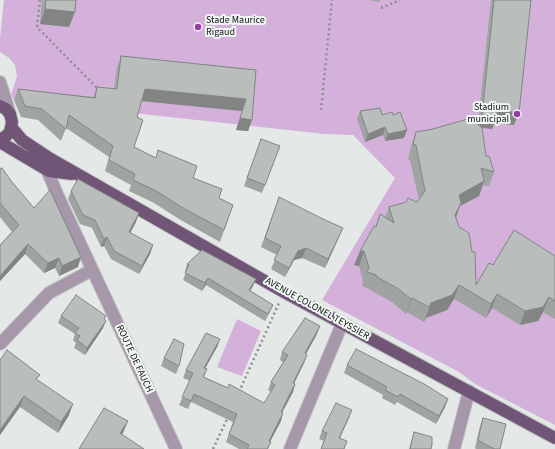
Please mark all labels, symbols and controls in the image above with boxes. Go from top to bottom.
place label: Stade Maurice Rigaud [206,15,265,38]
marker: Stade Maurice Rigaud [193,22,203,32]
place label: Stadium municipal [467,102,509,126]
marker: Stadium municipal [512,109,522,119]
street label: AVENUE COLONEL TEYSSIER [263,275,371,343]
street label: ROUTE DE FAUCH [113,323,155,395]

